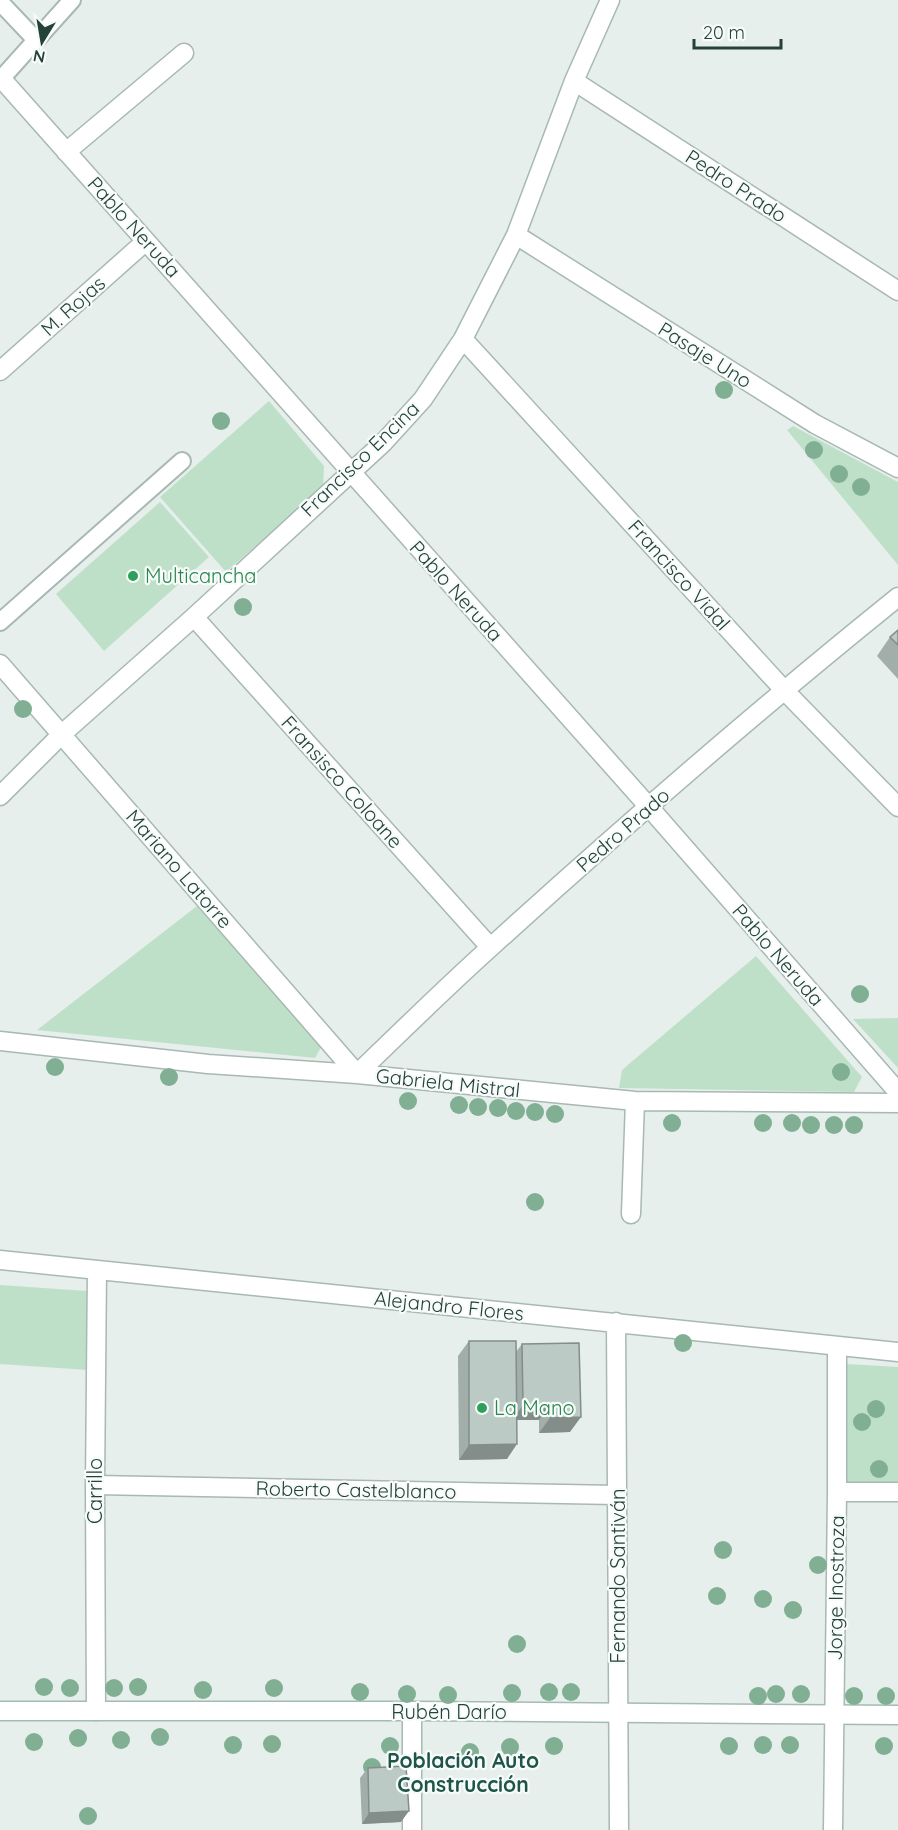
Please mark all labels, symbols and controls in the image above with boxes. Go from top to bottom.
north arrow [12,12,72,72]
scale bar [694,12,781,50]
text: 20 m [703,21,745,44]
text: N [31,46,47,68]
street label: Pedro Prado [681,144,792,228]
street label: Pablo Neruda [83,171,186,282]
street label: M. Rojas [35,270,110,341]
street label: Pasaje Uno [654,316,757,393]
street label: Francisco Encina [295,396,424,522]
street label: Francisco Vidal [623,514,736,635]
street label: Pablo Neruda [405,535,508,646]
place label: Multicancha [145,563,256,588]
marker: Multicancha [126,569,140,583]
street label: Fransisco Coloane [276,710,408,853]
street label: Pedro Prado [571,782,675,877]
street label: Mariano Latorre [121,804,238,933]
street label: Pablo Neruda [727,898,830,1011]
street label: Gabriela Mistral [375,1062,521,1103]
street label: Alejandro Flores [373,1285,525,1326]
place label: La Mano [494,1395,575,1420]
marker: La Mano [475,1401,489,1415]
street label: Carrillo [82,1458,107,1524]
street label: Roberto Castelblanco [255,1475,457,1504]
street label: Fernando Santiván [605,1488,630,1664]
street label: Jorge Inostroza [822,1515,849,1661]
street label: Rubén Darío [391,1699,507,1724]
district label: Población Auto Construcción [387,1747,539,1797]

